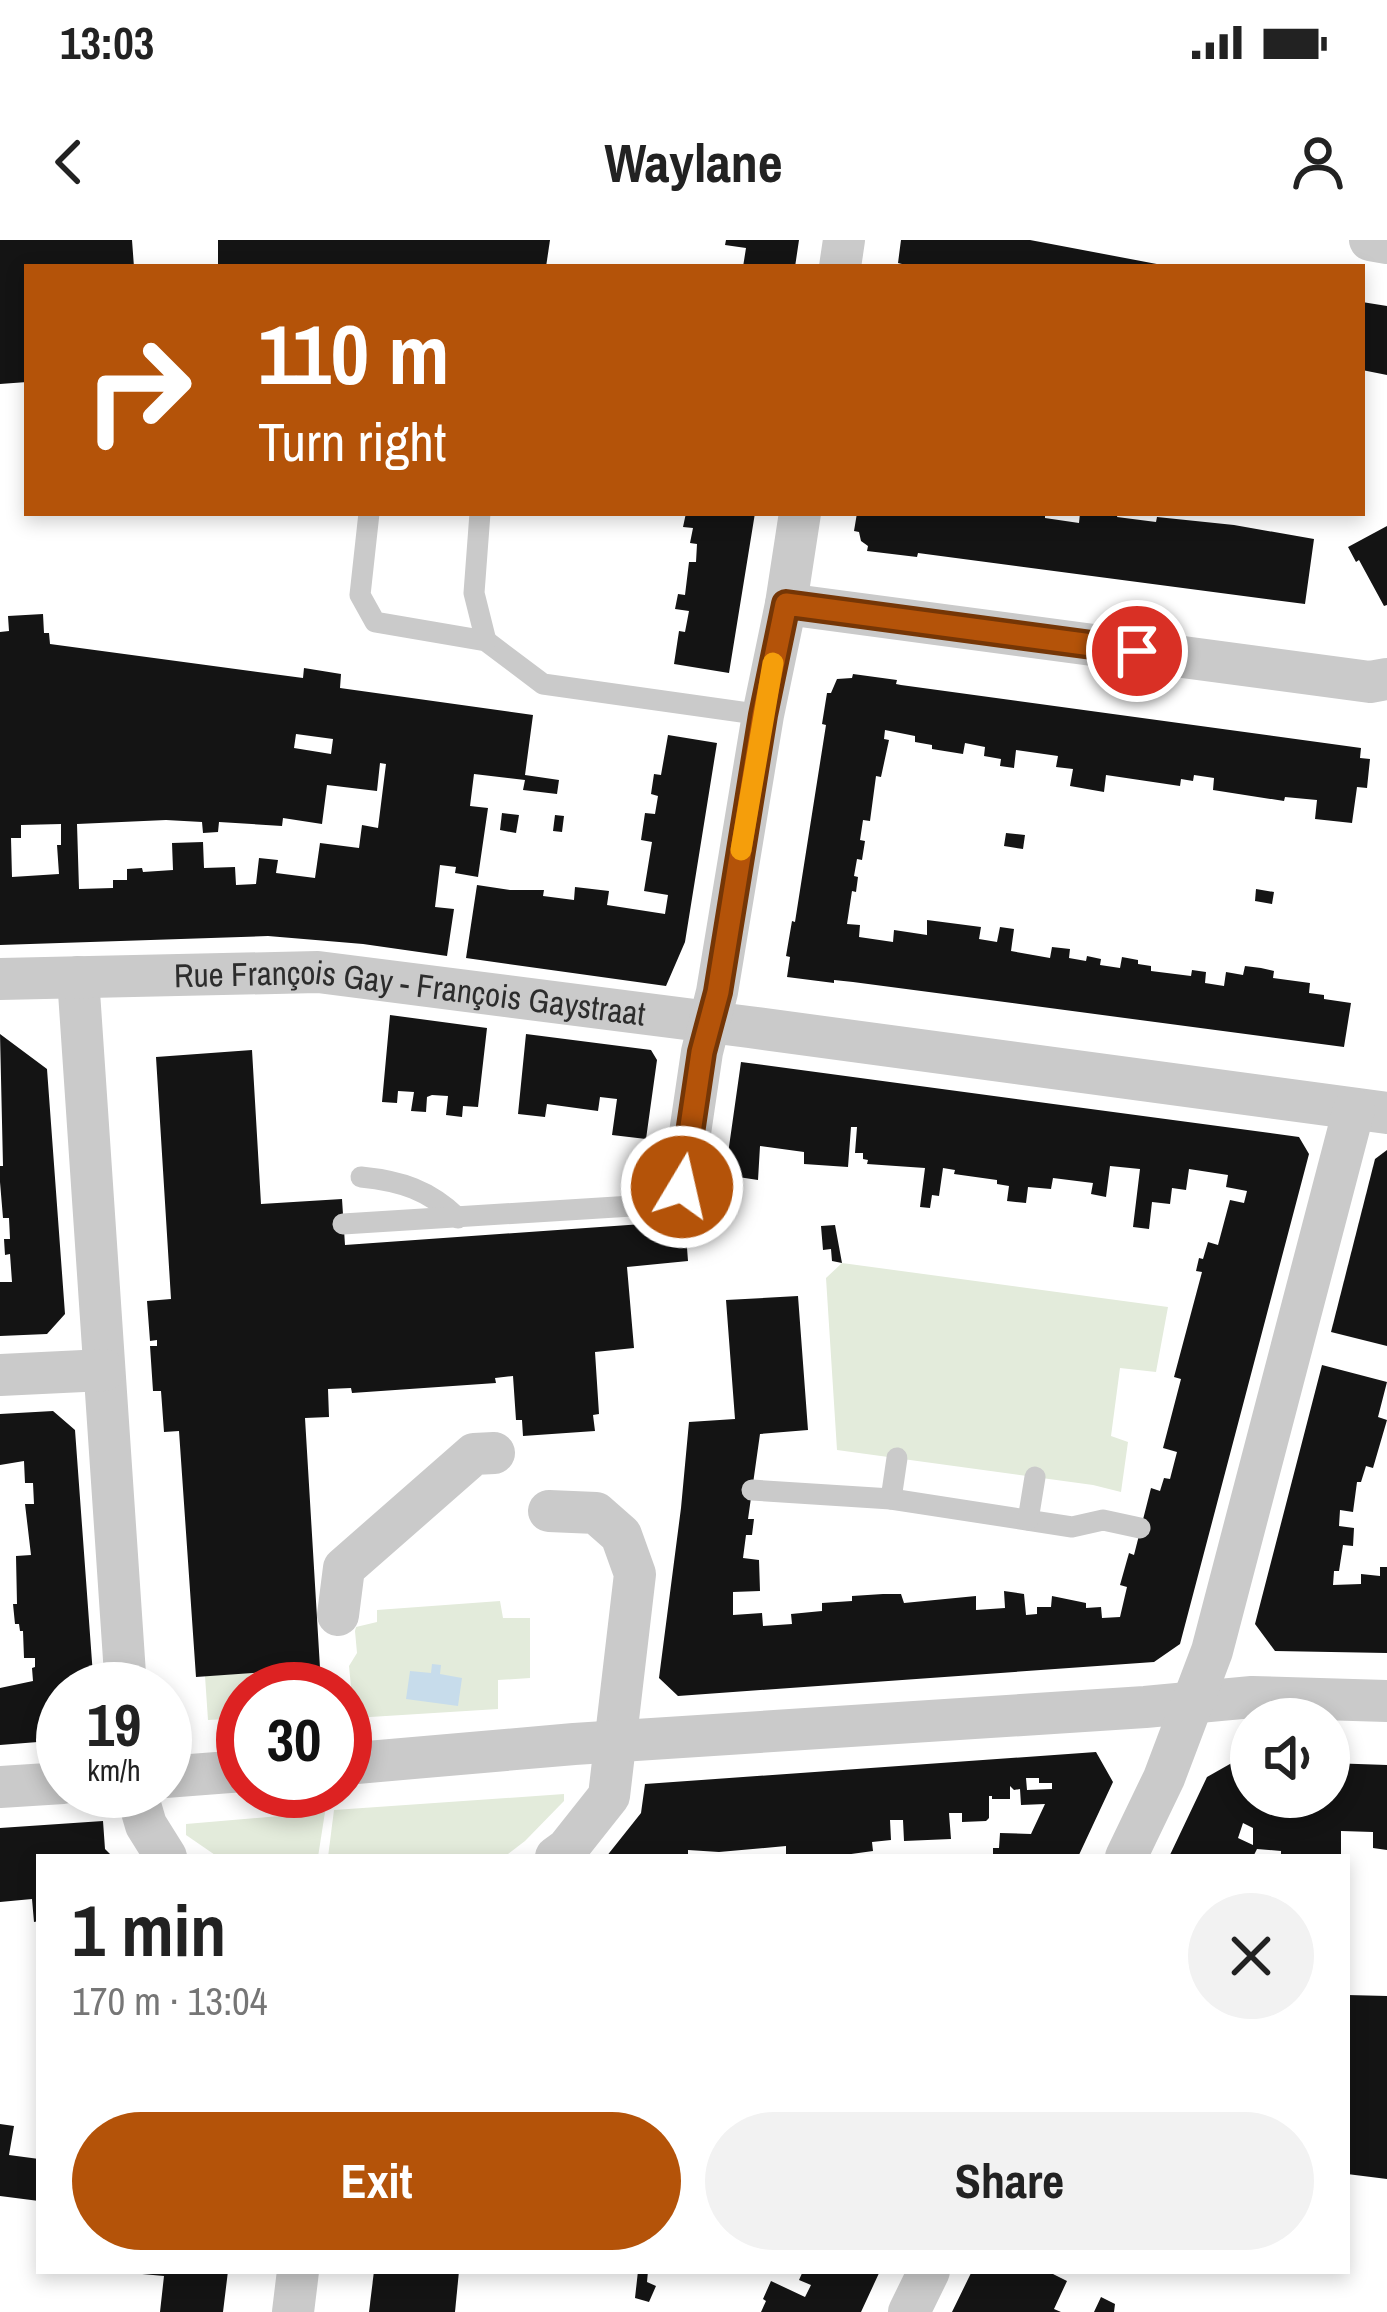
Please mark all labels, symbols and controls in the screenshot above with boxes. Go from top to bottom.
text: 13:03 [60,12,154,73]
text: Waylane [604,126,783,199]
icon: back [36,129,102,195]
icon: person [1285,129,1351,195]
text: 110 m [258,297,450,410]
icon: right [60,312,216,468]
text: Turn right [258,405,446,478]
pin [1086,600,1188,702]
icon: arrive [1104,618,1170,684]
street label: Rue François Gay - François Gaystraat [173,950,648,1036]
position arrow [619,1124,745,1250]
speed limit sign: 30 [216,1662,372,1818]
text: 19 [87,1684,141,1765]
map controls [1230,1698,1350,1818]
button: sound [1230,1698,1350,1818]
text: km/h [87,1750,141,1790]
text: 1 min [72,1881,226,1978]
button: close [1188,1893,1314,2019]
text: 170 m · 13:04 [72,1975,268,2027]
button: Exit [72,2112,681,2250]
button: Share [705,2112,1314,2250]

